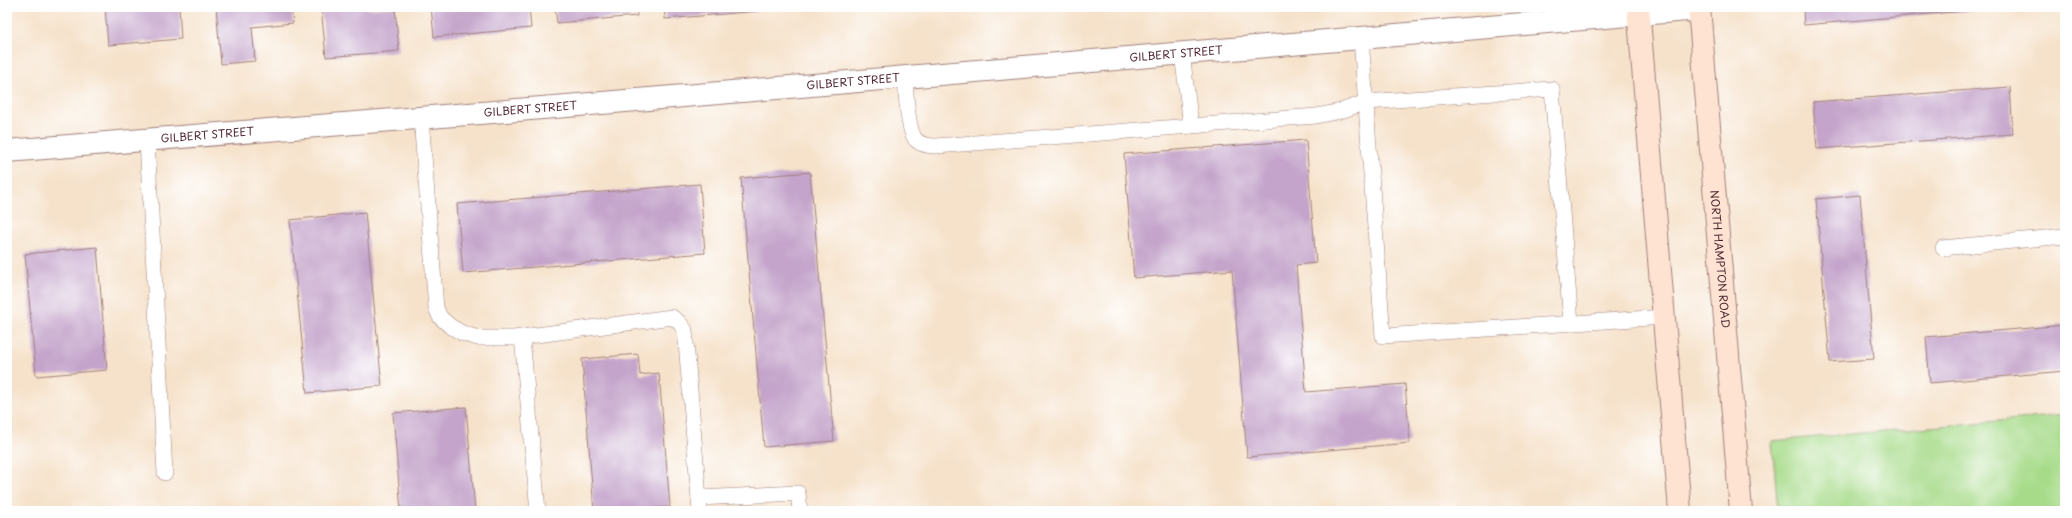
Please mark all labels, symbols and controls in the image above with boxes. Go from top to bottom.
street label: GILBERT STREET [1129,41,1224,66]
street label: GILBERT STREET [806,68,901,93]
street label: GILBERT STREET [483,96,578,121]
street label: GILBERT STREET [160,122,255,147]
street label: NORTH HAMPTON ROAD [1706,189,1735,329]

